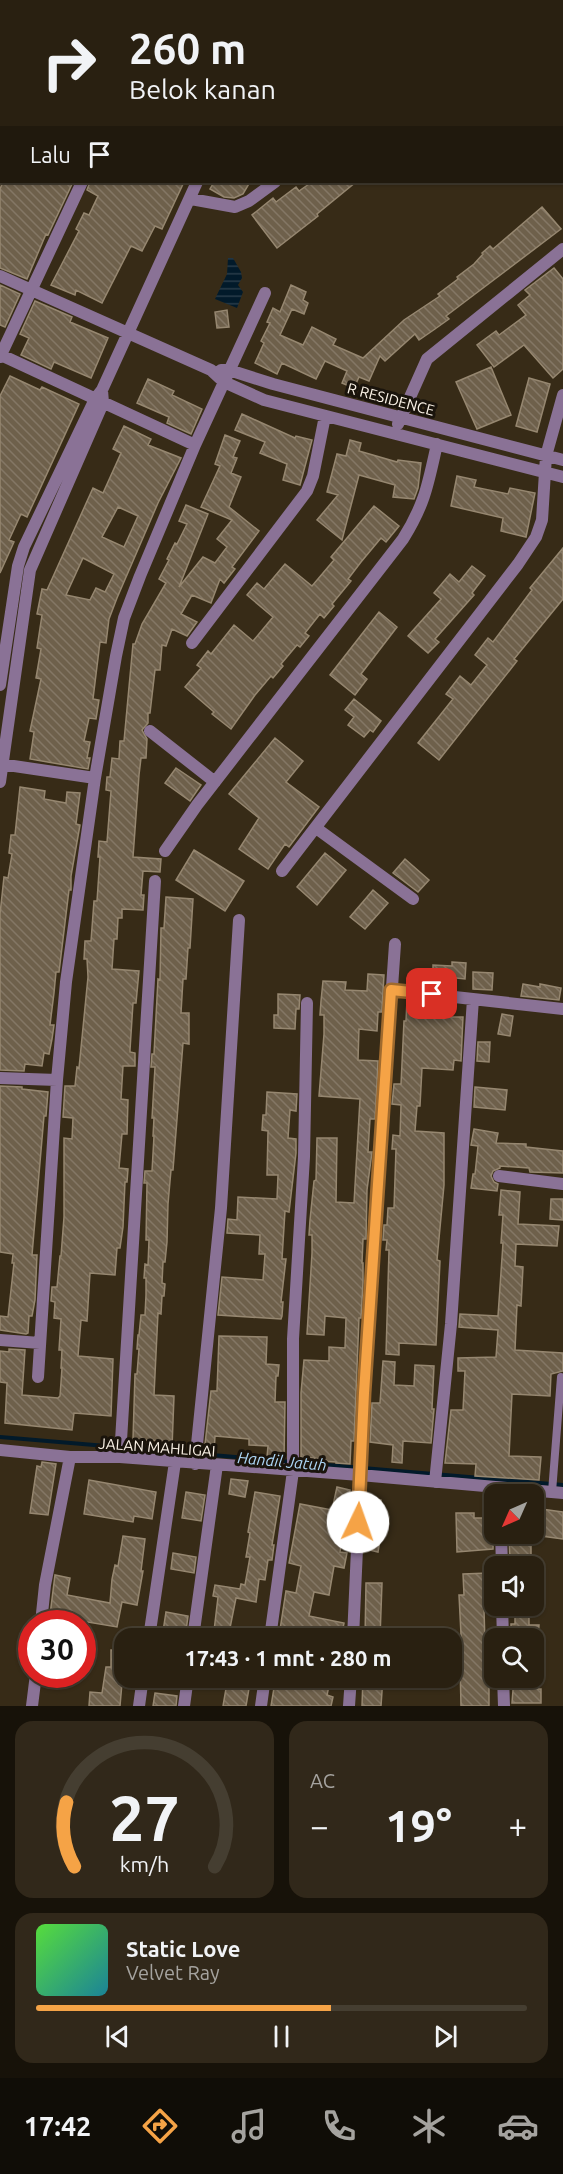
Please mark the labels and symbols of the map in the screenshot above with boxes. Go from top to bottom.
street label: R RESIDENCE [346,379,436,419]
pin [406,968,457,1019]
street label: JALAN MAHLIGAI [98,1434,216,1460]
water label: Handil Jatuh [237,1448,327,1474]
north arrow [484,1484,544,1544]
position arrow [326,1490,390,1554]
speed limit sign: 30 [18,1610,96,1688]

